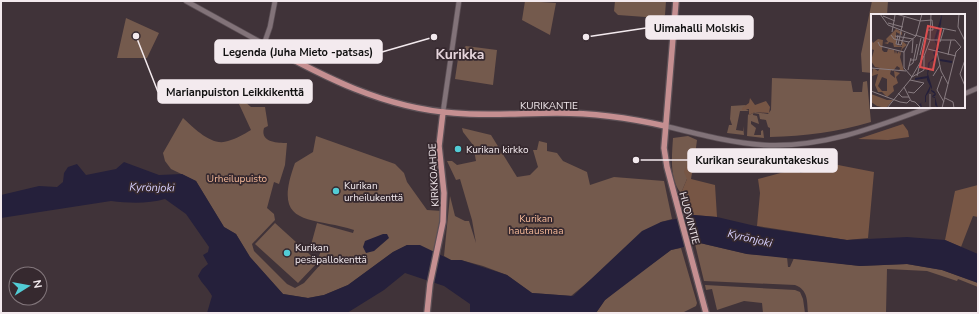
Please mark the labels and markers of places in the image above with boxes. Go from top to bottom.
callout: Uimahalli Molskis [646,16,753,39]
callout: Legenda (Juha Mieto -patsas) [215,40,382,63]
callout: Marianpuiston Leikkikenttä [158,80,312,103]
place label: Kurikan kirkko [466,143,529,157]
marker: Kurikan kirkko [453,144,463,154]
callout: Kurikan seurakuntakeskus [688,149,837,172]
place label: Kurikan urheilukenttä [344,179,403,205]
marker: Kurikan urheilukenttä [331,186,341,196]
place label: Kurikan pesäpallokenttä [295,241,367,267]
marker: Kurikan pesäpallokenttä [282,248,292,258]

